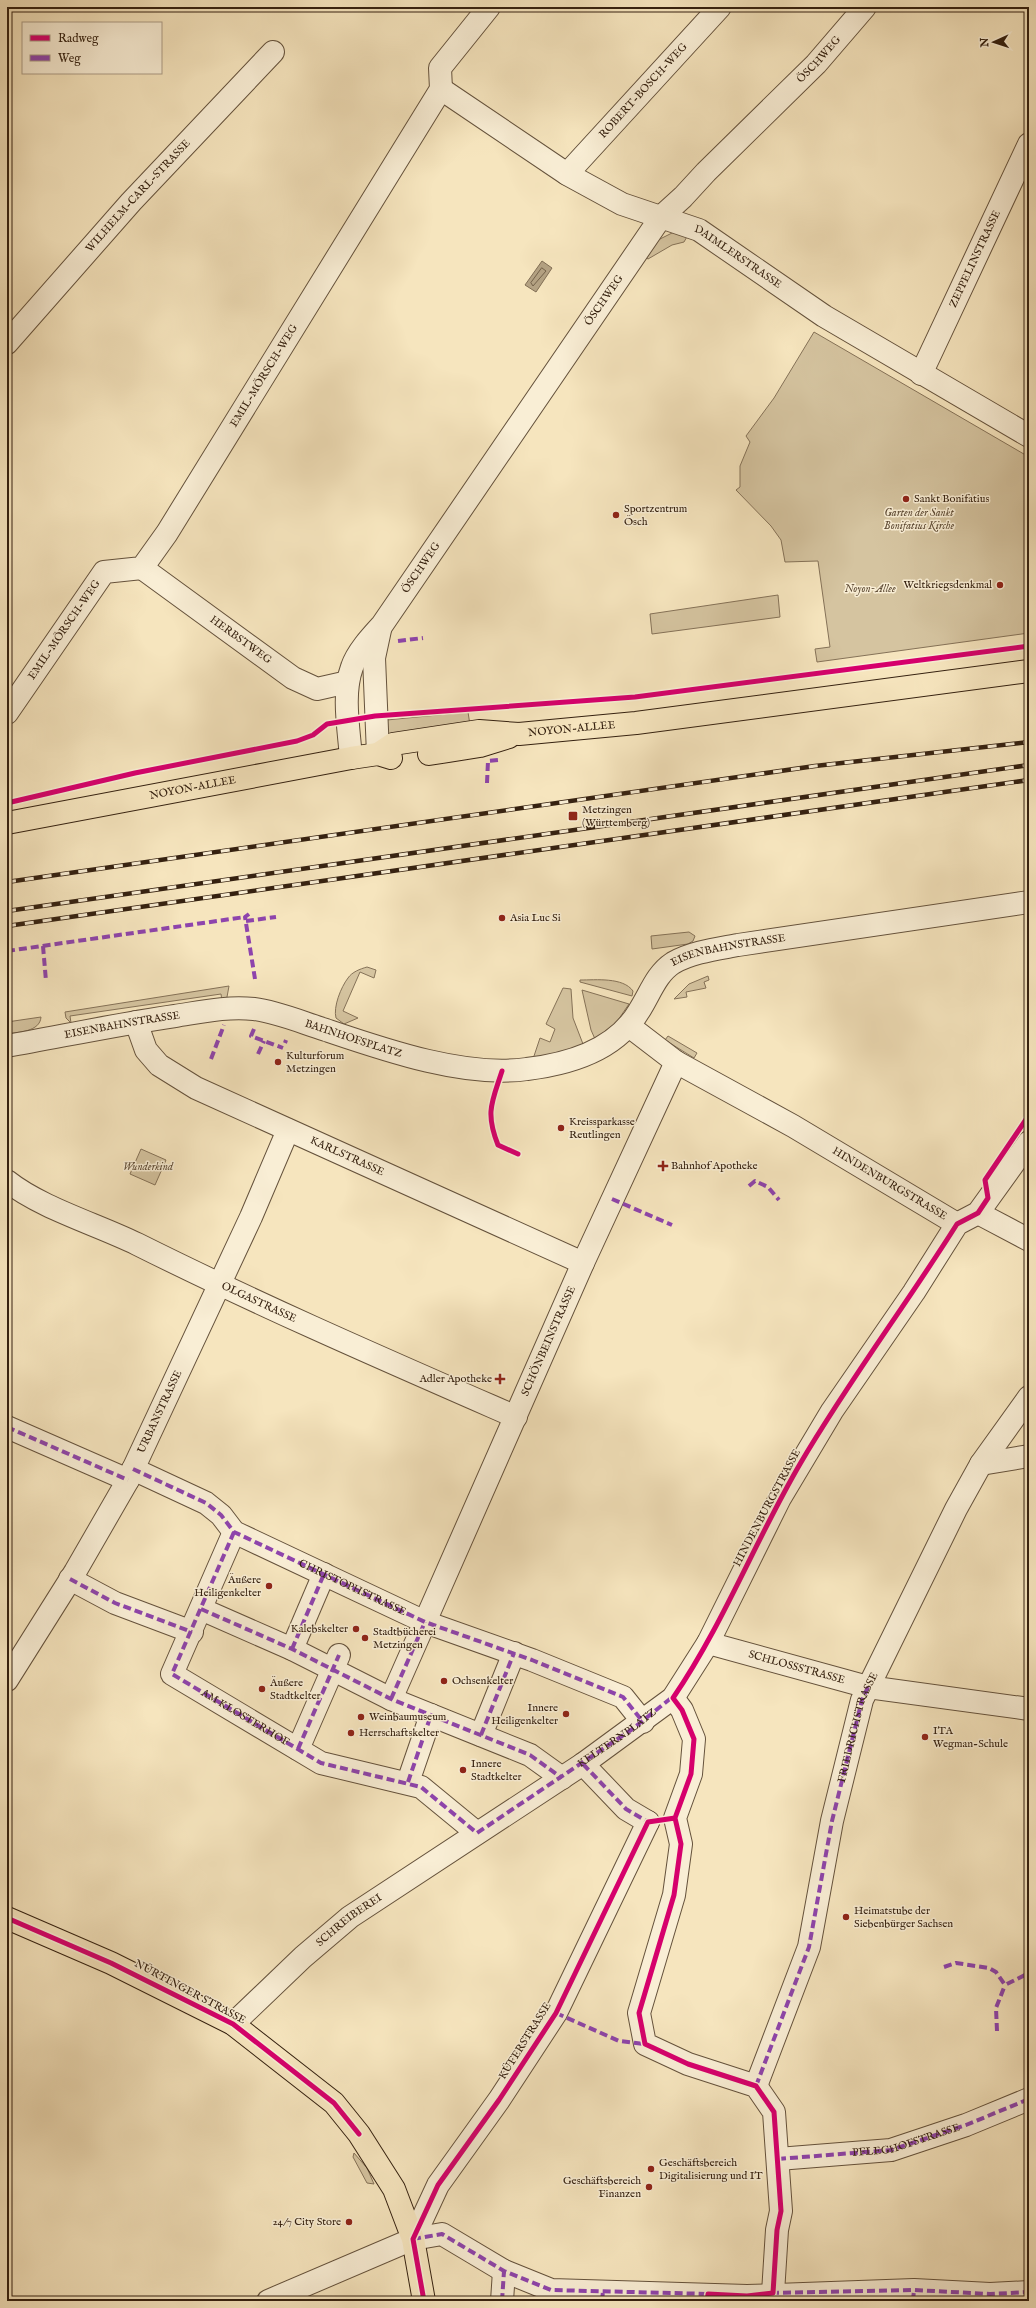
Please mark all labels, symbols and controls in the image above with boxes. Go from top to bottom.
legend [22,22,162,74]
north arrow [974,22,1014,62]
text: Radweg [58,31,99,46]
street label: ÖSCHWEG [794,33,844,86]
text: N [978,37,992,49]
street label: ROBERT-BOSCH-WEG [596,40,691,141]
text: Weg [58,51,81,66]
street label: WILHELM-CARL-STRASSE [83,136,194,255]
street label: ZEPPELINSTRASSE [946,208,1004,310]
street label: DAIMLERSTRASSE [692,222,785,292]
street label: ÖSCHWEG [582,272,627,329]
street label: EMIL-MÖRSCH-WEG [227,322,301,430]
place label: Sankt Bonifatius [914,492,989,506]
marker: Sankt Bonifatius [901,494,911,504]
place label: Sportzentrum Ösch [624,502,688,529]
park label: Garten der Sankt Bonifatius Kirche [884,506,954,533]
marker: Sportzentrum Ösch [611,510,621,520]
street label: ÖSCHWEG [399,539,444,596]
street label: EMIL-MÖRSCH-WEG [25,577,104,682]
place label: Weltkriegsdenkmal [904,578,992,592]
marker: Weltkriegsdenkmal [995,580,1005,590]
park label: Noyon-Allee [844,582,896,596]
street label: HERBSTWEG [207,613,275,667]
street label: NOYON-ALLEE [527,718,616,740]
street label: NOYON-ALLEE [148,773,237,803]
place label: Metzingen (Württemberg) [582,803,650,830]
marker: Metzingen (Württemberg) [567,810,579,822]
place label: Asia Luc Si [509,911,561,925]
marker: Asia Luc Si [497,913,507,923]
street label: EISENBAHNSTRASSE [668,931,787,970]
street label: EISENBAHNSTRASSE [63,1008,181,1042]
street label: BAHNHOFSPLATZ [303,1016,404,1061]
place label: Kulturforum Metzingen [286,1049,345,1076]
marker: Kulturforum Metzingen [273,1057,283,1067]
place label: Kreissparkasse Reutlingen [569,1115,635,1142]
marker: Kreissparkasse Reutlingen [556,1123,566,1133]
street label: KARLSTRASSE [308,1133,387,1179]
street label: HINDENBURGSTRASSE [830,1144,950,1224]
place label: Bahnhof Apotheke [671,1159,758,1173]
park label: Wunderkind [123,1160,174,1174]
marker: Bahnhof Apotheke [658,1161,668,1171]
street label: OLGASTRASSE [219,1279,299,1326]
street label: SCHÖNBEINSTRASSE [518,1284,579,1398]
street label: URBANSTRASSE [134,1368,185,1456]
place label: Adler Apotheke [418,1372,492,1386]
marker: Adler Apotheke [495,1374,505,1384]
street label: HINDENBURGSTRASSE [730,1446,804,1569]
street label: CHRISTOPHSTRASSE [296,1556,409,1619]
place label: Äußere Heiligenkelter [194,1573,261,1600]
marker: Äußere Heiligenkelter [264,1581,274,1591]
place label: Kalebskelter [291,1622,348,1636]
marker: Kalebskelter [351,1624,361,1634]
place label: Stadtbücherei Metzingen [373,1625,436,1652]
marker: Stadtbücherei Metzingen [360,1633,370,1643]
street label: SCHLOSSSTRASSE [747,1647,847,1687]
street label: FRIEDRICHSTRASSE [835,1670,882,1784]
place label: Ochsenkelter [452,1674,513,1688]
place label: Äußere Stadtkelter [269,1676,321,1703]
marker: Ochsenkelter [439,1676,449,1686]
marker: Äußere Stadtkelter [257,1684,267,1694]
street label: AM KLOSTERHOF [198,1685,292,1749]
place label: Innere Heiligenkelter [491,1701,558,1728]
street label: KELTERNPLATZ [575,1705,660,1771]
marker: Innere Heiligenkelter [561,1709,571,1719]
place label: Weinbaumuseum [369,1710,447,1724]
marker: Weinbaumuseum [356,1712,366,1722]
place label: ITA Wegman-Schule [933,1724,1008,1751]
place label: Herrschaftskelter [359,1726,439,1740]
marker: Herrschaftskelter [346,1728,356,1738]
marker: ITA Wegman-Schule [920,1732,930,1742]
place label: Innere Stadtkelter [471,1757,522,1784]
marker: Innere Stadtkelter [458,1765,468,1775]
street label: SCHREIBEREI [313,1891,385,1950]
place label: Heimatstube der Siebenbürger Sachsen [854,1904,953,1931]
marker: Heimatstube der Siebenbürger Sachsen [841,1912,851,1922]
street label: NÜRTINGER STRASSE [132,1957,249,2028]
street label: KÜFERSTRASSE [496,2000,555,2082]
street label: PFLEGHOFSTRASSE [852,2120,962,2160]
place label: Geschäftsbereich Digitalisierung und IT [659,2156,763,2183]
marker: Geschäftsbereich Digitalisierung und IT [646,2164,656,2174]
place label: Geschäftsbereich Finanzen [563,2174,641,2201]
marker: Geschäftsbereich Finanzen [644,2182,654,2192]
place label: 24/7 City Store [272,2215,341,2229]
marker: 24/7 City Store [344,2217,354,2227]

